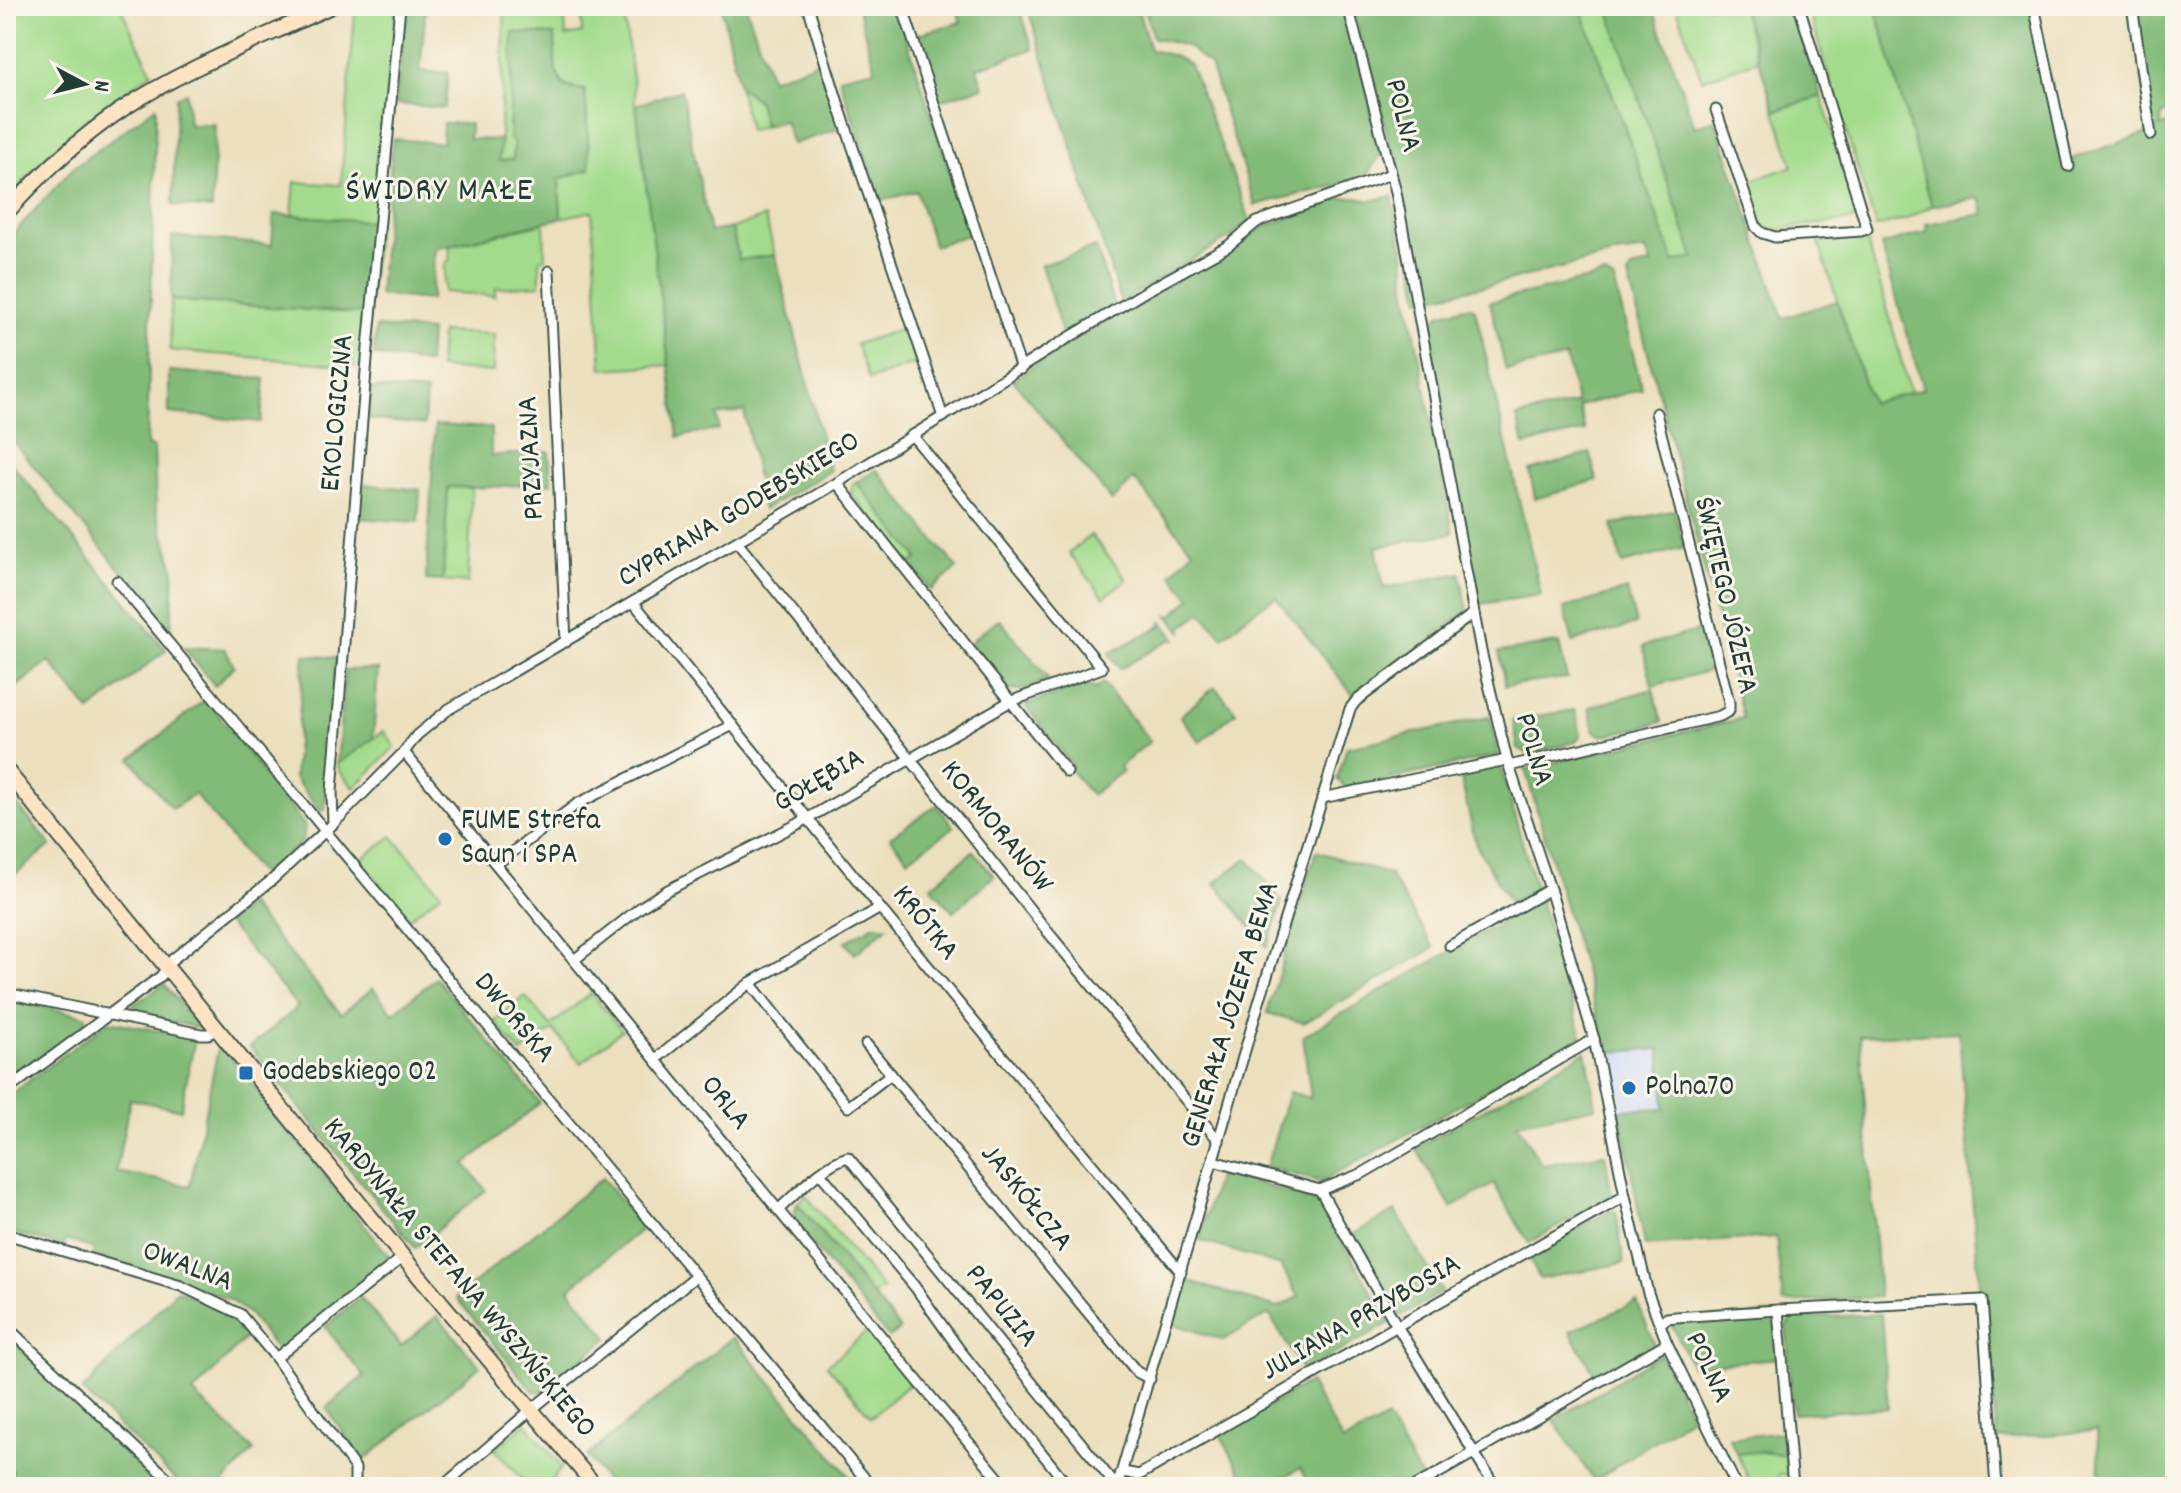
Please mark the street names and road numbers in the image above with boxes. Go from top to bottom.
street label: POLNA [1371,75,1431,157]
street label: EKOLOGICZNA [311,332,367,494]
street label: PRZYJAZNA [508,395,558,521]
street label: CYPRIANA GODEBSKIEGO [611,422,869,600]
street label: ŚWIĘTEGO JÓZEFA [1680,493,1768,699]
street label: POLNA [1501,708,1563,792]
street label: GOŁĘBIA [767,739,873,825]
street label: KORMORANÓW [928,752,1062,904]
street label: GENERAŁA JÓZEFA BEMA [1171,876,1293,1154]
street label: KRÓTKA [880,877,968,971]
street label: DWORSKA [462,964,564,1074]
street label: ORLA [688,1067,760,1141]
street label: KARDYNAŁA STEFANA WYSZYŃSKIEGO [311,1109,605,1449]
street label: JASKÓŁCZA [968,1136,1082,1262]
street label: OWALNA [135,1231,239,1305]
street label: JULIANA PRZYBOSIA [1254,1244,1470,1394]
street label: PAPUZIA [953,1256,1047,1358]
street label: POLNA [1672,1325,1742,1411]

